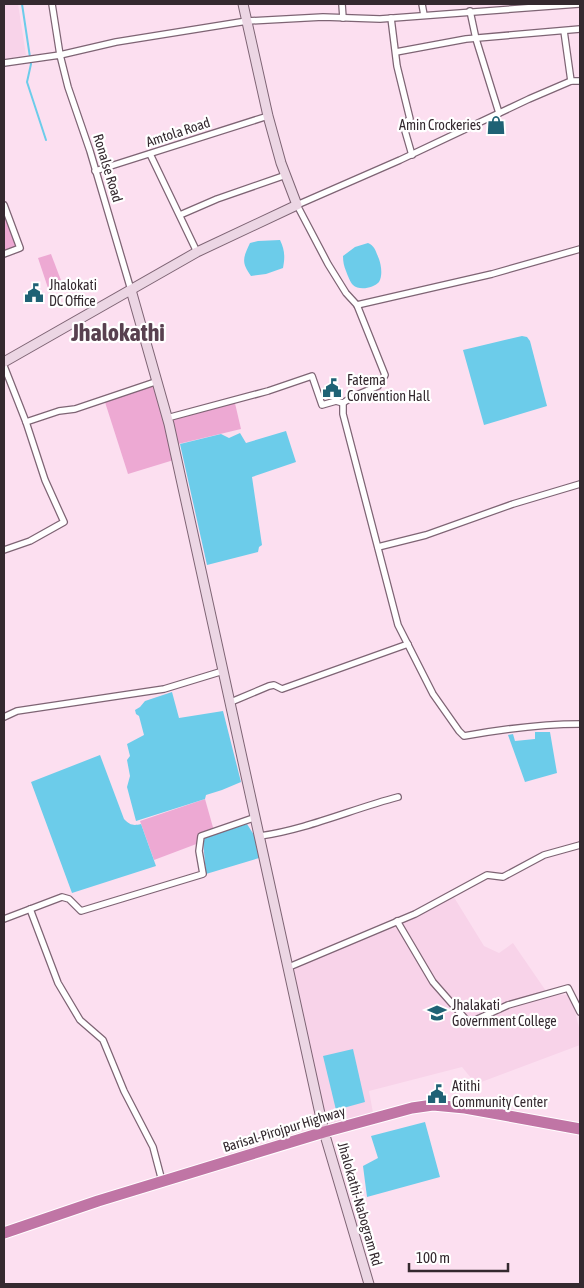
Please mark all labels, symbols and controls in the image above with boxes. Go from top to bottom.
street label: Amtola Road [144,114,212,150]
shop icon: Amin Crockeries [485,114,507,136]
place label: Amin Crockeries [399,117,481,133]
street label: Ronalse Road [90,132,126,204]
place label: Jhalokati DC Office [49,277,97,309]
public building icon: Jhalokati DC Office [23,282,45,304]
district label: Jhalokathi [70,319,165,346]
place label: Fatema Convention Hall [347,372,430,404]
public building icon: Fatema Convention Hall [321,377,343,399]
place label: Jhalakati Government College [452,997,557,1029]
school or university icon: Jhalakati Government College [426,1002,448,1024]
place label: Atithi Community Center [452,1078,548,1110]
public building icon: Atithi Community Center [426,1083,448,1105]
street label: Barisal-Pirojpur Highway [221,1103,347,1155]
street label: Jhalokathi-Nabogram Rd [335,1140,385,1268]
scale bar [409,1240,508,1272]
text: 100 m [416,1249,450,1266]

